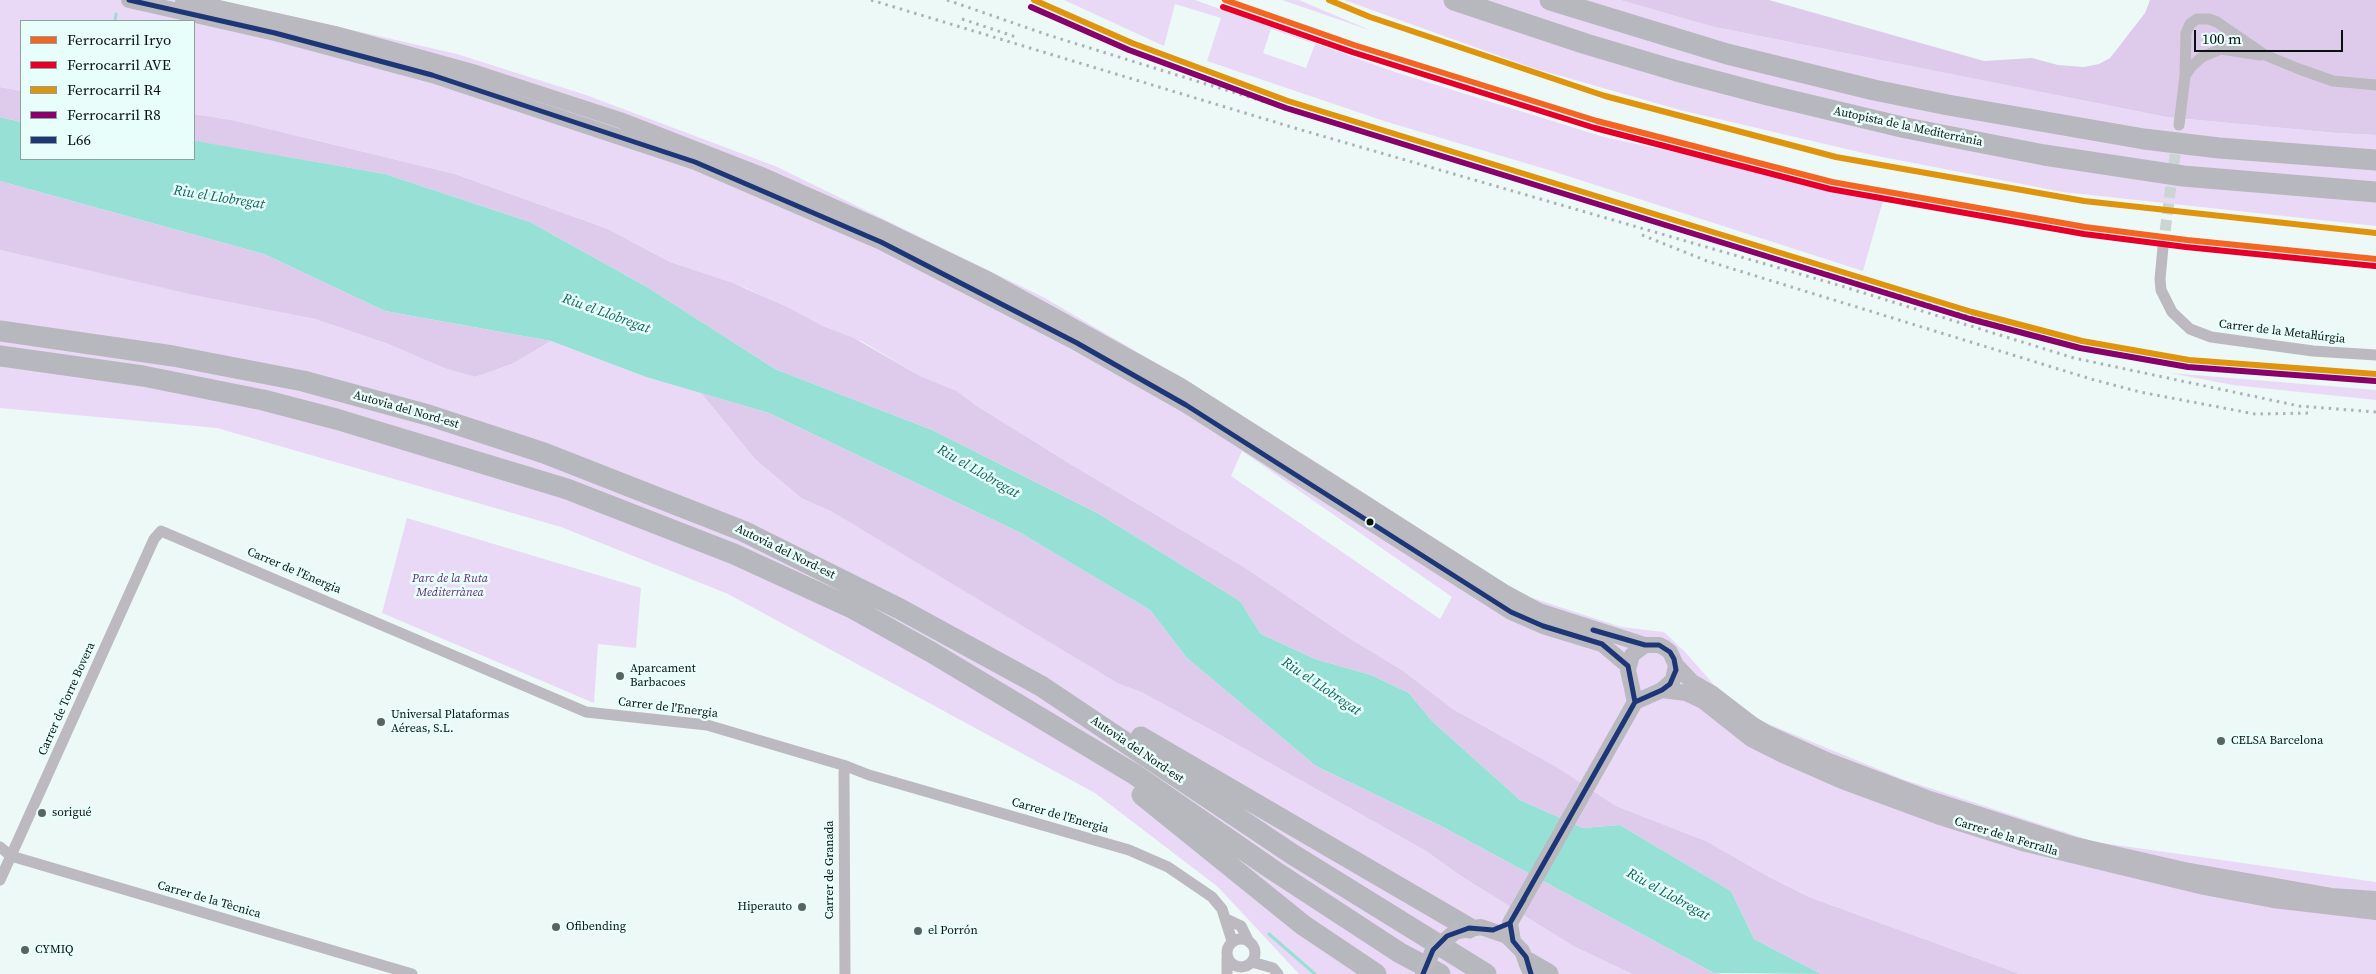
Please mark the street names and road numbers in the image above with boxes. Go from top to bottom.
street label: Autopista de la Mediterrània [1832,104,1984,150]
street label: Carrer de la Metal·lúrgia [2218,317,2346,347]
street label: Autovia del Nord-est [352,388,460,432]
street label: Autovia del Nord-est [733,522,837,582]
street label: Carrer de l'Energia [245,545,343,597]
street label: Carrer de Torre Bovera [36,640,98,758]
street label: Carrer de l'Energia [617,695,719,721]
street label: Autovia del Nord-est [1088,714,1186,786]
street label: Carrer de l'Energia [1010,795,1110,837]
street label: Carrer de la Ferralla [1952,814,2060,860]
street label: Carrer de Granada [823,821,837,919]
street label: Carrer de la Tècnica [156,878,262,922]

